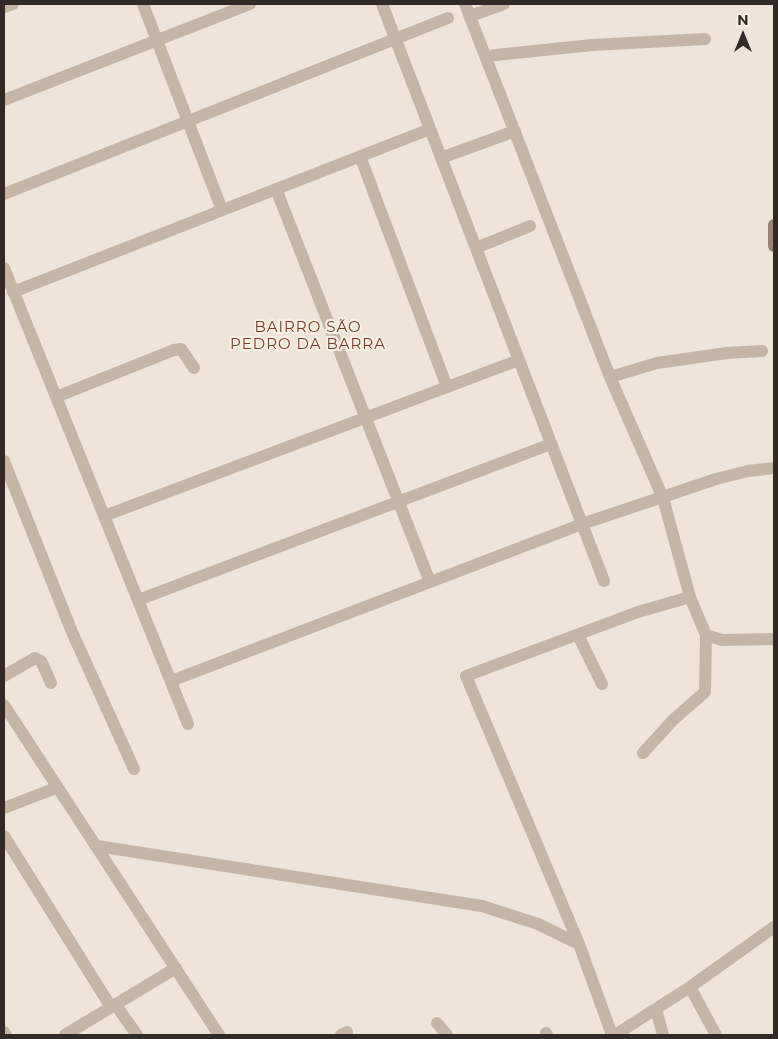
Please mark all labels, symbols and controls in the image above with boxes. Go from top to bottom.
north arrow [718,10,768,60]
text: N [737,11,749,29]
district label: BAIRRO SÃO PEDRO DA BARRA [228,319,388,354]

